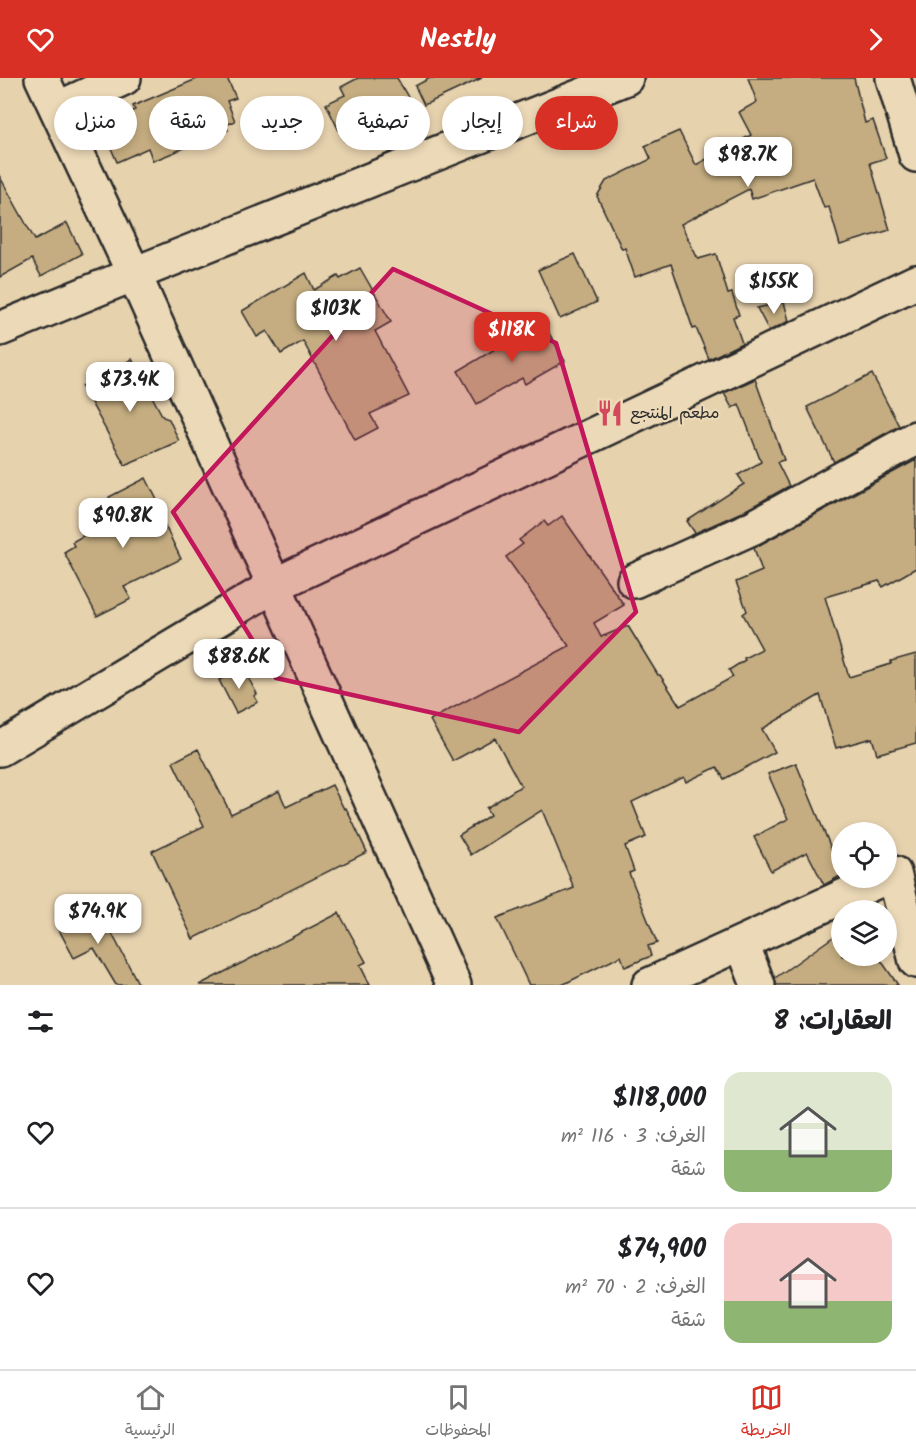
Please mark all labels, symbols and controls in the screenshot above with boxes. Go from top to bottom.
text: Nestly [420,18,496,61]
icon: heart [24,23,57,56]
icon: forward [859,23,892,56]
chip: منزل [54,96,137,150]
chip: شقة [149,96,228,150]
chip: جديد [240,96,324,150]
chip: تصفية [336,96,430,150]
chip: إيجار [442,96,523,150]
chip: شراء [535,96,618,150]
pin: $98.7K [699,137,797,188]
text: $98.7K [718,140,778,172]
pin: $155K [732,264,816,315]
text: $155K [749,267,799,299]
pin: $103K [294,291,378,342]
text: $103K [310,294,362,326]
pin: $118K [470,312,554,363]
text: $118K [488,315,536,347]
pin: $73.4K [81,362,179,413]
text: $73.4K [100,365,160,397]
restaurant icon: مطعم المنتجع [595,398,625,428]
place label: مطعم المنتجع [630,401,719,426]
pin: $90.8K [74,498,172,549]
text: $90.8K [93,501,153,533]
pin: $88.6K [190,639,288,690]
text: $88.6K [207,642,271,674]
map controls [831,822,897,966]
button: locate [831,822,897,888]
pin: $74.9K [49,894,147,945]
text: $74.9K [68,897,128,929]
button: layers [831,900,897,966]
text: العقارات: 8 [773,1001,892,1043]
icon: filters [24,1005,57,1038]
text: $118,000 [613,1078,706,1120]
icon: home [772,1096,844,1168]
icon: heart [24,1116,57,1149]
text: الغرف: 3 · 116 m² [561,1121,706,1153]
text: شقة [671,1154,706,1186]
text: $74,900 [618,1229,706,1271]
icon: home [772,1247,844,1319]
icon: heart [24,1267,57,1300]
text: الغرف: 2 · 70 m² [565,1272,706,1304]
text: شقة [671,1305,706,1337]
tab: الرئيسية [125,1381,175,1444]
tab: المحفوظات [425,1381,491,1444]
tab: الخريطة [741,1381,791,1444]

